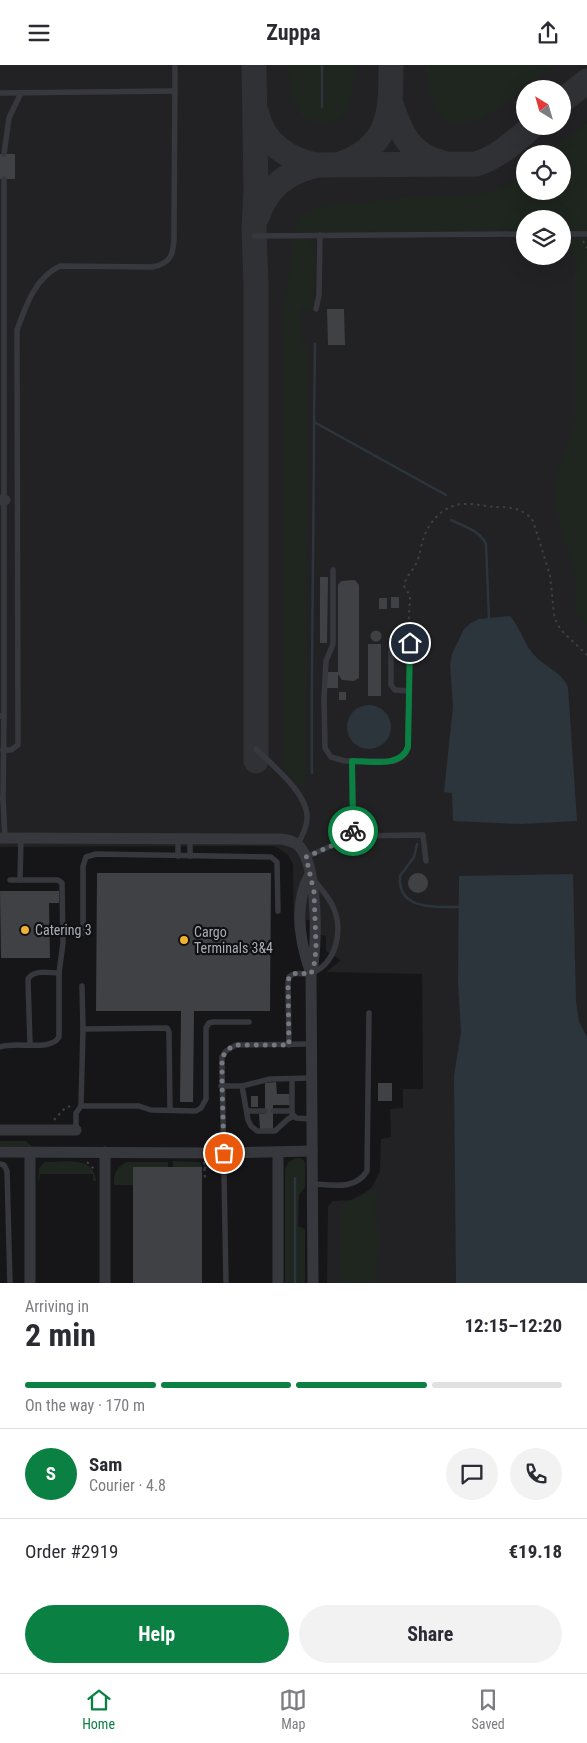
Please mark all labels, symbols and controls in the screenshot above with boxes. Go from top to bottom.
icon: menu [25,19,53,47]
icon: share [534,19,562,47]
text: Zuppa [266,20,321,45]
north arrow [516,80,571,135]
map controls [516,80,571,265]
button: locate [516,145,571,200]
button: layers [516,210,571,265]
pin [389,622,431,664]
icon: home [396,629,424,657]
courier [328,806,378,856]
icon: bike [339,817,367,845]
place label: Catering 3 [35,922,92,938]
marker: Catering 3 [19,924,31,936]
place label: Cargo Terminals 3&4 [194,924,273,956]
marker: Cargo Terminals 3&4 [178,934,190,946]
pin [203,1132,245,1174]
icon: bag [210,1139,238,1167]
text: Arriving in [25,1297,89,1316]
text: 12:15–12:20 [464,1314,562,1337]
text: 2 min [25,1316,96,1354]
text: On the way · 170 m [25,1396,145,1415]
button: chat [446,1448,498,1500]
button: phone [510,1448,562,1500]
text: Sam [89,1453,122,1476]
text: S [46,1462,56,1485]
text: Courier · 4.8 [89,1476,166,1495]
text: Order #2919 [25,1540,118,1563]
text: €19.18 [508,1540,562,1563]
button: Help [25,1605,289,1663]
button: Share [299,1605,562,1663]
tab: Home [82,1686,115,1732]
tab: Map [279,1686,307,1732]
tab: Saved [472,1686,505,1732]

